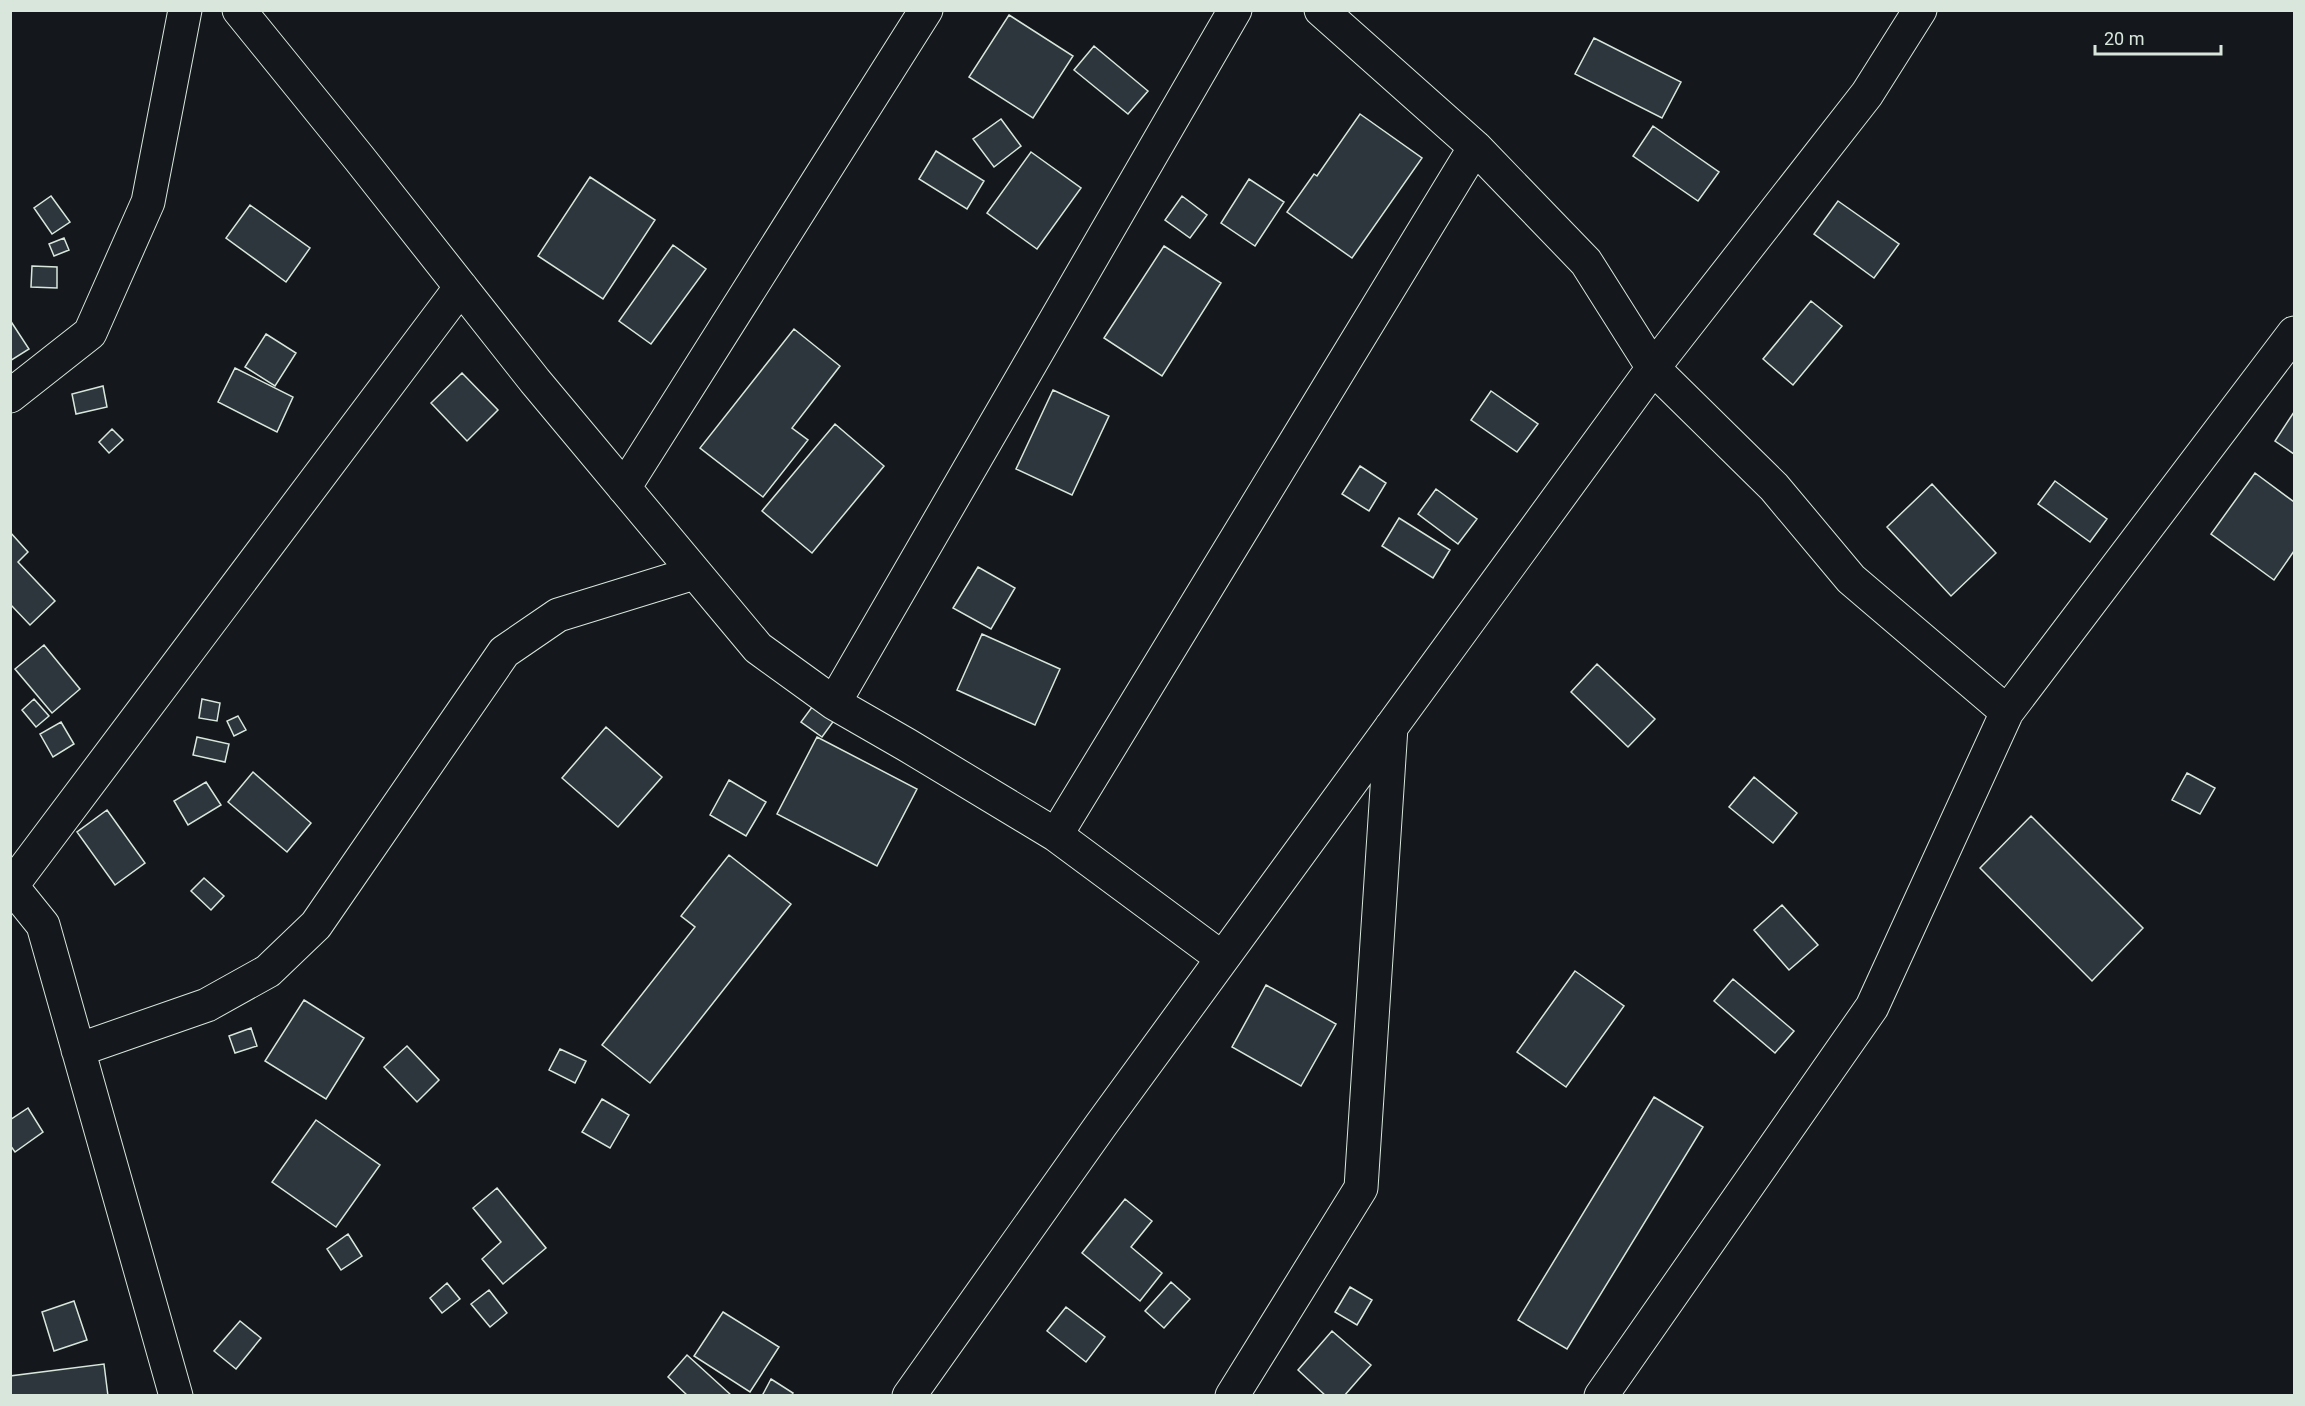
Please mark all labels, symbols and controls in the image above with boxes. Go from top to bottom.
scale bar [2095,18,2221,56]
text: 20 m [2104,28,2144,49]

